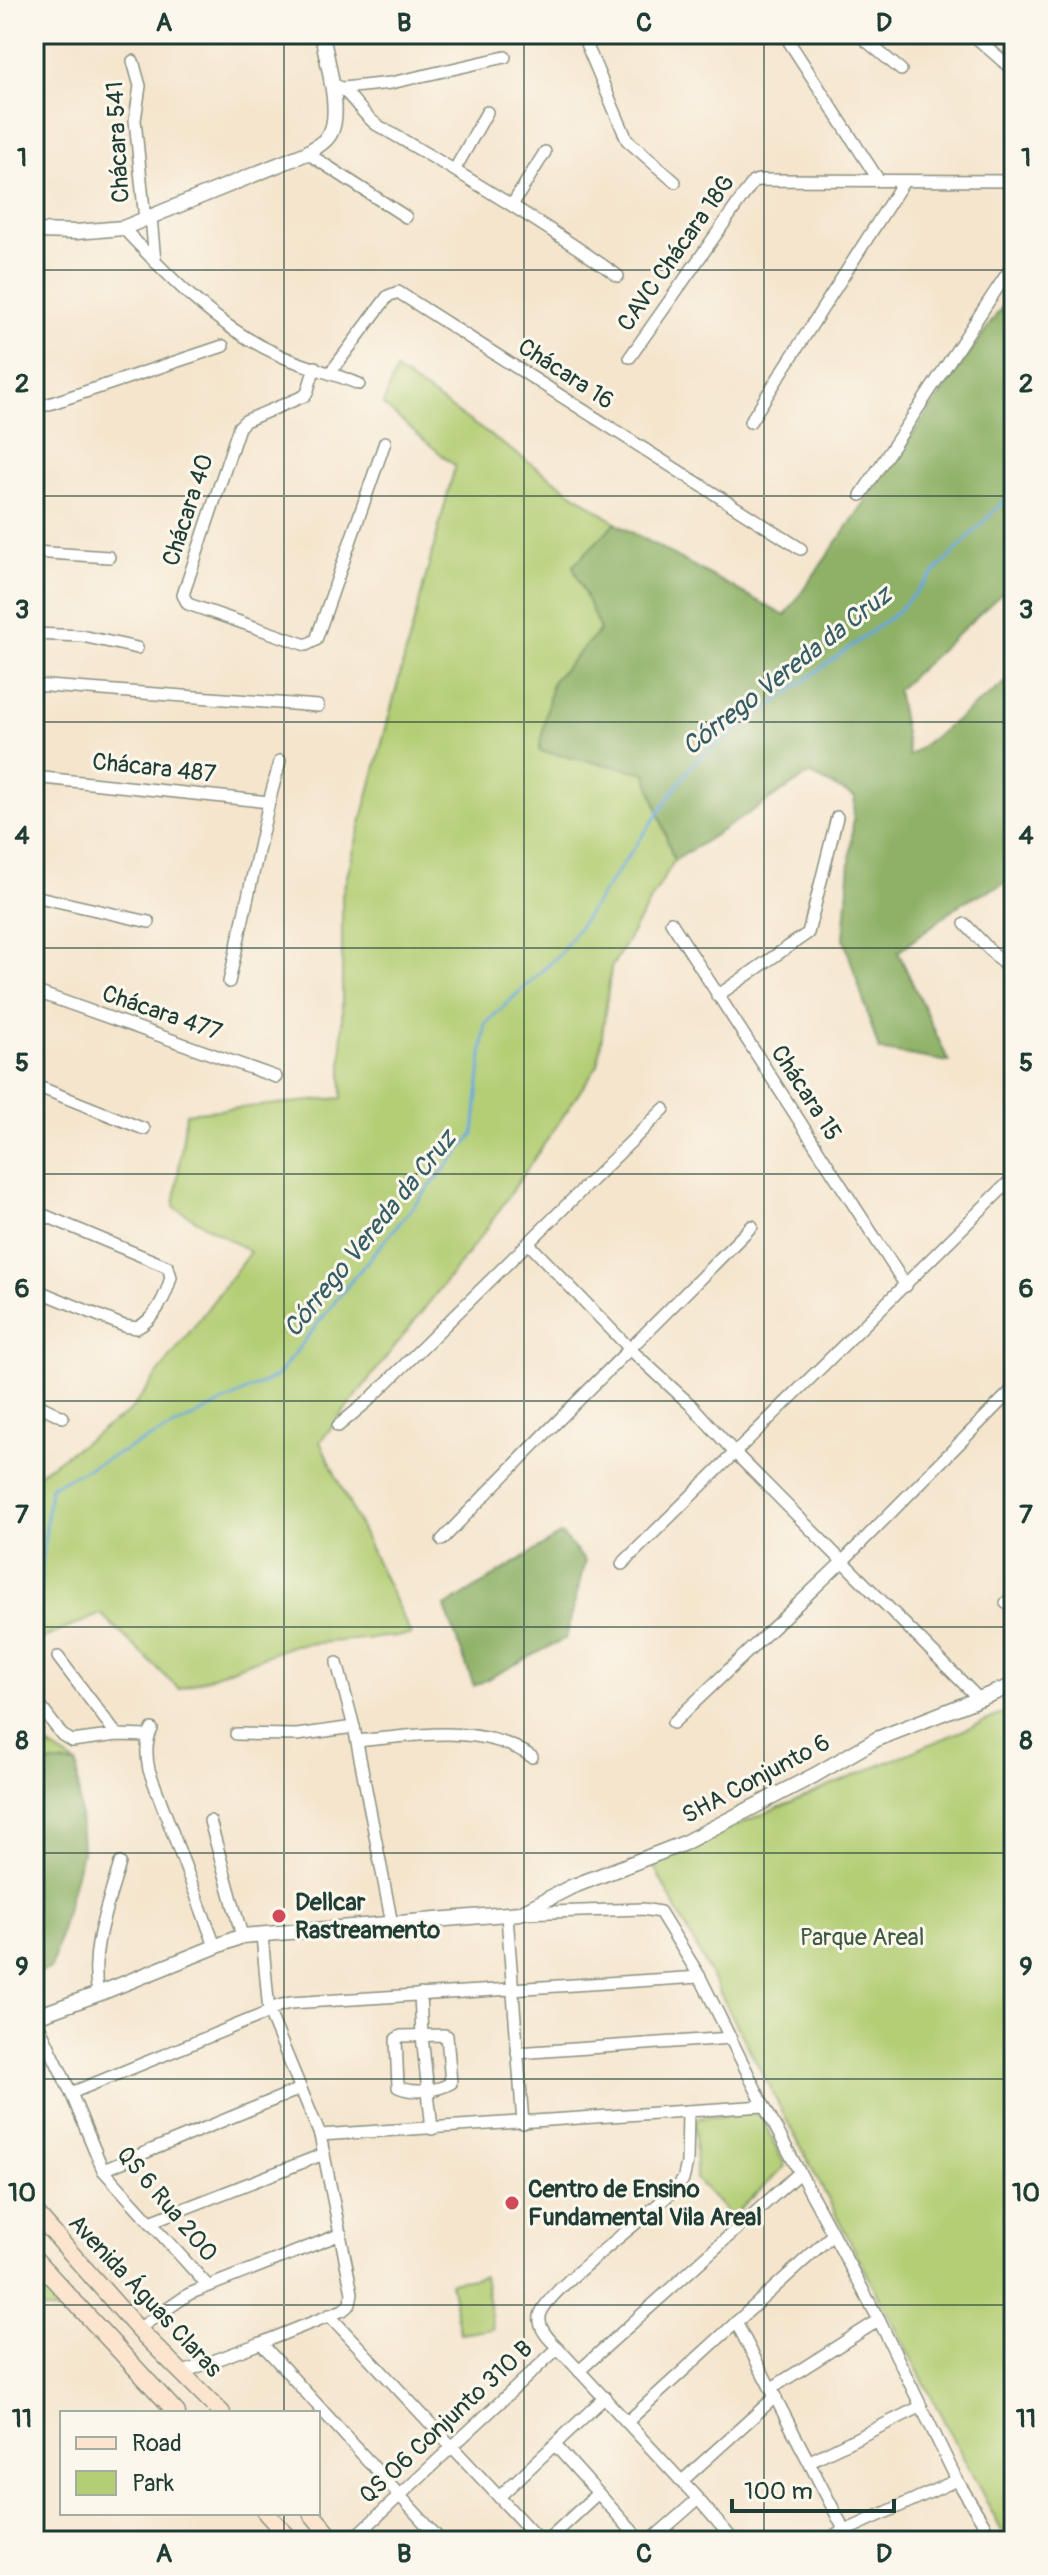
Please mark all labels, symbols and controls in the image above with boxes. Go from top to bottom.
text: A [156,7,173,39]
text: B [397,7,411,39]
text: C [636,7,652,39]
text: D [876,7,892,39]
street label: Chácara 541 [100,80,136,204]
text: 1 [17,142,27,174]
text: 1 [1021,142,1031,174]
street label: CAVC Chácara 18G [611,169,741,337]
street label: Chácara 16 [512,332,620,416]
text: 2 [15,368,29,400]
text: 2 [1019,368,1033,400]
street label: Chácara 40 [156,450,220,570]
water label: Córrego Vereda da Cruz [676,577,901,763]
text: 3 [15,594,29,626]
text: 3 [1019,594,1033,626]
street label: Chácara 487 [91,747,218,789]
text: 4 [14,820,30,852]
text: 4 [1018,820,1034,852]
street label: Chácara 477 [98,979,226,1047]
street label: Chácara 15 [764,1040,848,1146]
text: 5 [15,1047,29,1079]
text: 5 [1019,1047,1033,1079]
water label: Córrego Vereda da Cruz [277,1122,465,1344]
text: 6 [14,1273,30,1305]
text: 6 [1018,1273,1034,1305]
text: 7 [15,1499,29,1531]
text: 7 [1019,1499,1033,1531]
text: 8 [15,1725,29,1757]
text: 8 [1019,1725,1033,1757]
street label: SHA Conjunto 6 [677,1728,835,1830]
place label: Dellcar Rastreamento [295,1888,440,1945]
marker: Dellcar Rastreamento [270,1907,288,1925]
park label: Parque Areal [800,1923,924,1952]
text: 9 [15,1951,29,1983]
text: 9 [1019,1951,1033,1983]
street label: QS 6 Rua 200 [110,2140,224,2268]
place label: Centro de Ensino Fundamental Vila Areal [528,2175,762,2232]
text: 10 [8,2177,36,2209]
text: 10 [1012,2177,1040,2209]
marker: Centro de Ensino Fundamental Vila Areal [503,2194,521,2212]
street label: Avenida Águas Claras [62,2209,228,2384]
street label: QS 06 Conjunto 310 B [353,2334,539,2510]
text: 11 [12,2403,32,2435]
text: 11 [1016,2403,1036,2435]
legend [60,2411,320,2515]
text: Road [132,2429,182,2458]
scale bar [732,2463,894,2513]
text: Park [132,2469,174,2498]
text: 100 m [744,2477,813,2506]
text: A [156,2538,173,2570]
text: B [397,2538,411,2570]
text: C [636,2538,652,2570]
text: D [876,2538,892,2570]

